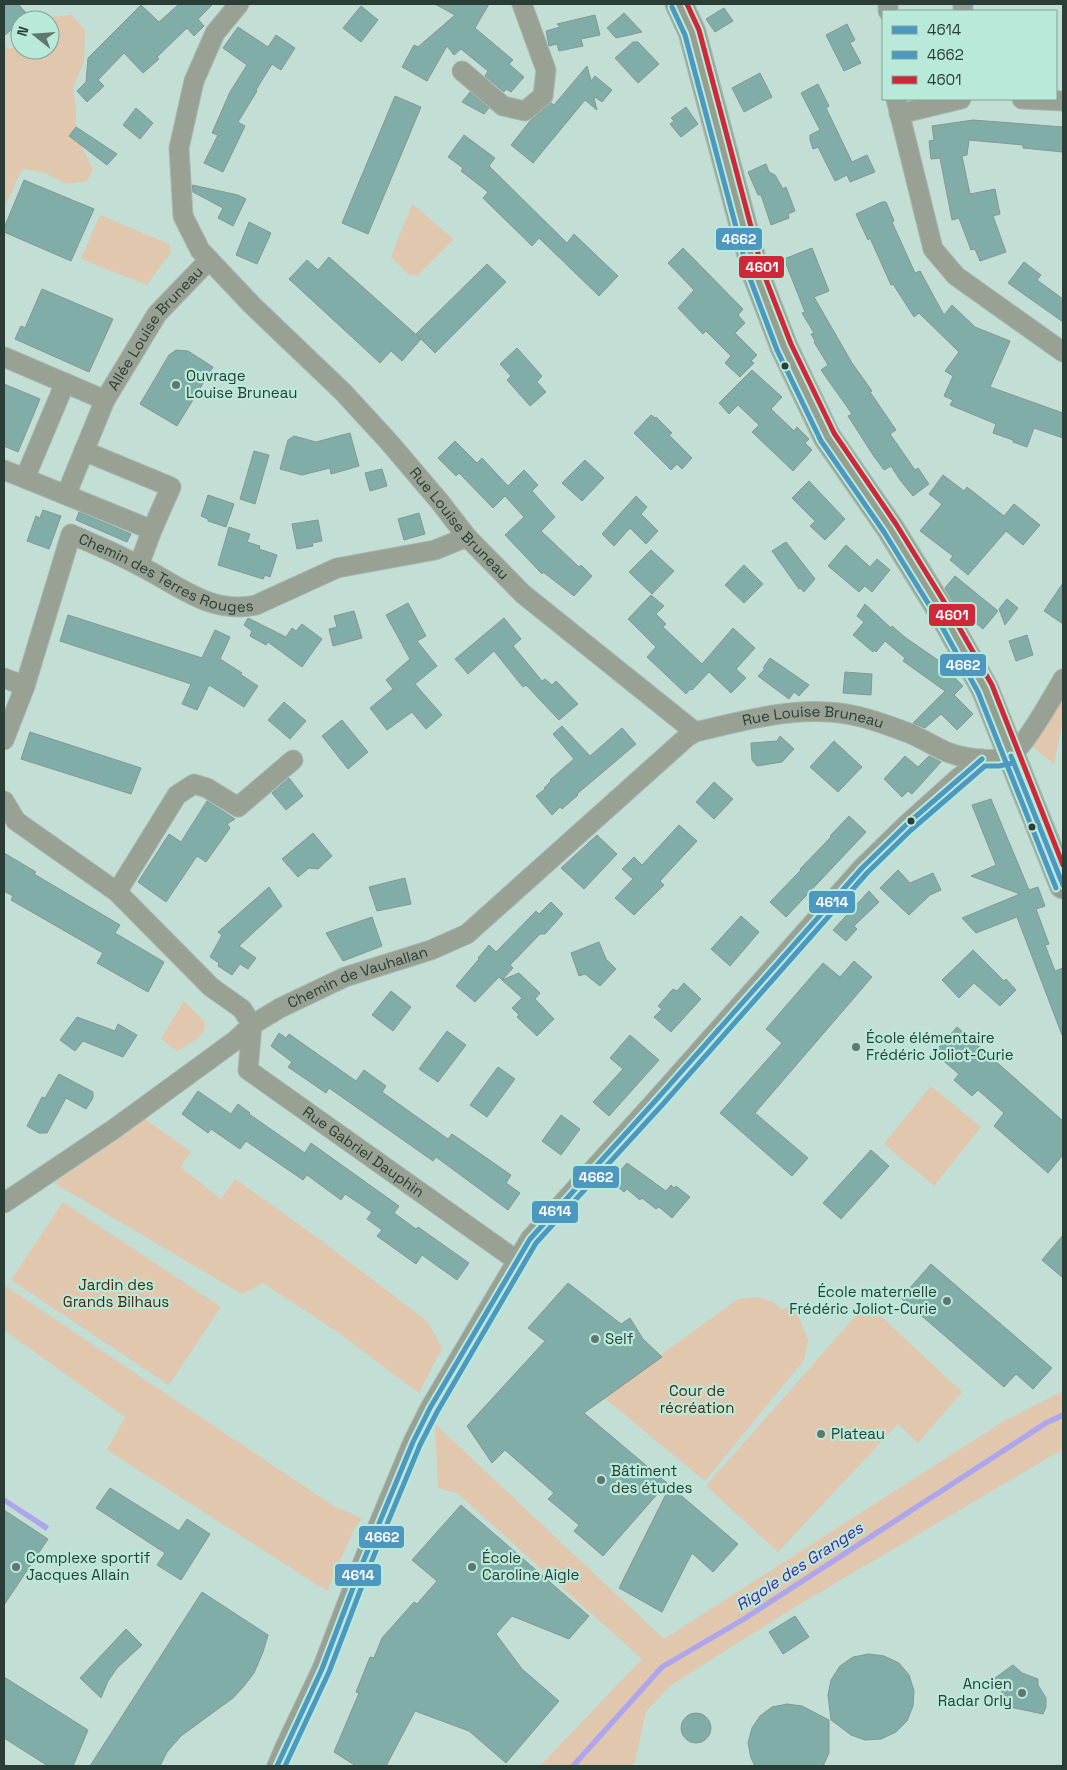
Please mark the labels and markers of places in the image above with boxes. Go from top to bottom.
unlabelled marker [780,361,790,371]
place label: Ouvrage Louise Bruneau [186,366,297,402]
marker: Ouvrage Louise Bruneau [170,379,182,391]
unlabelled marker [906,816,916,826]
unlabelled marker [1027,822,1037,832]
place label: École élémentaire Frédéric Joliot-Curie [866,1028,1014,1064]
marker: École élémentaire Frédéric Joliot-Curie [850,1041,862,1053]
place label: École maternelle Frédéric Joliot-Curie [789,1282,937,1318]
marker: École maternelle Frédéric Joliot-Curie [941,1295,953,1307]
place label: Self [605,1329,634,1348]
marker: Self [589,1333,601,1345]
place label: Plateau [831,1424,885,1443]
marker: Plateau [815,1428,827,1440]
place label: Bâtiment des études [611,1461,693,1497]
marker: Bâtiment des études [595,1474,607,1486]
place label: Complexe sportif Jacques Allain [26,1548,151,1584]
place label: École Caroline Aigle [482,1548,579,1584]
marker: Complexe sportif Jacques Allain [10,1561,22,1573]
marker: École Caroline Aigle [466,1561,478,1573]
place label: Ancien Radar Orly [938,1674,1012,1710]
marker: Ancien Radar Orly [1016,1687,1028,1699]

